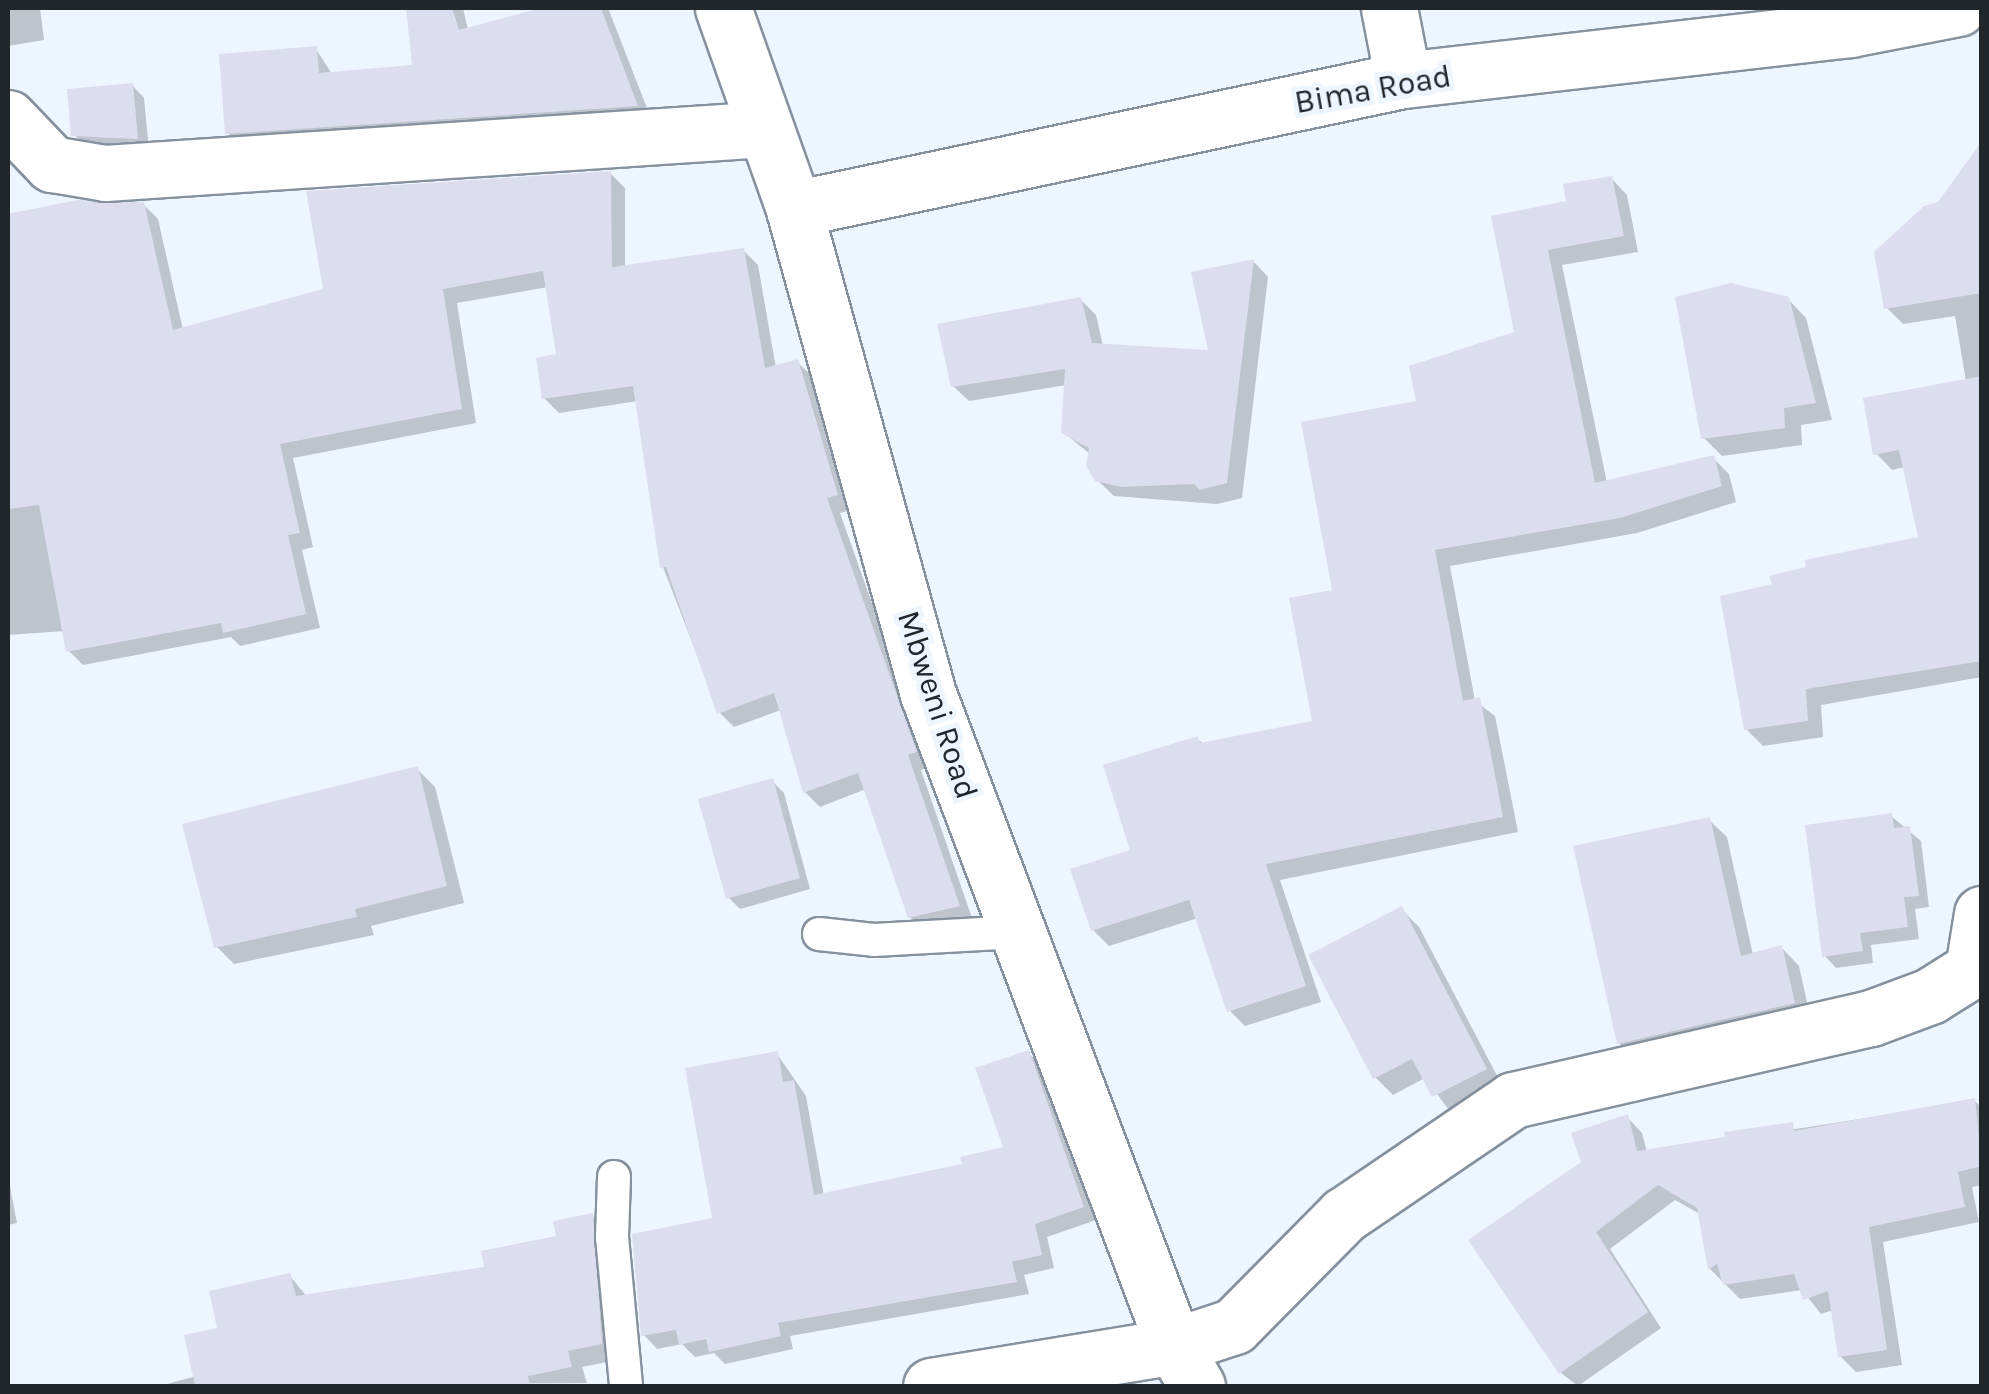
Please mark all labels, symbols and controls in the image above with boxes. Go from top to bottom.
street label: Bima Road [1292,57,1454,123]
street label: Mbweni Road [888,606,986,804]

